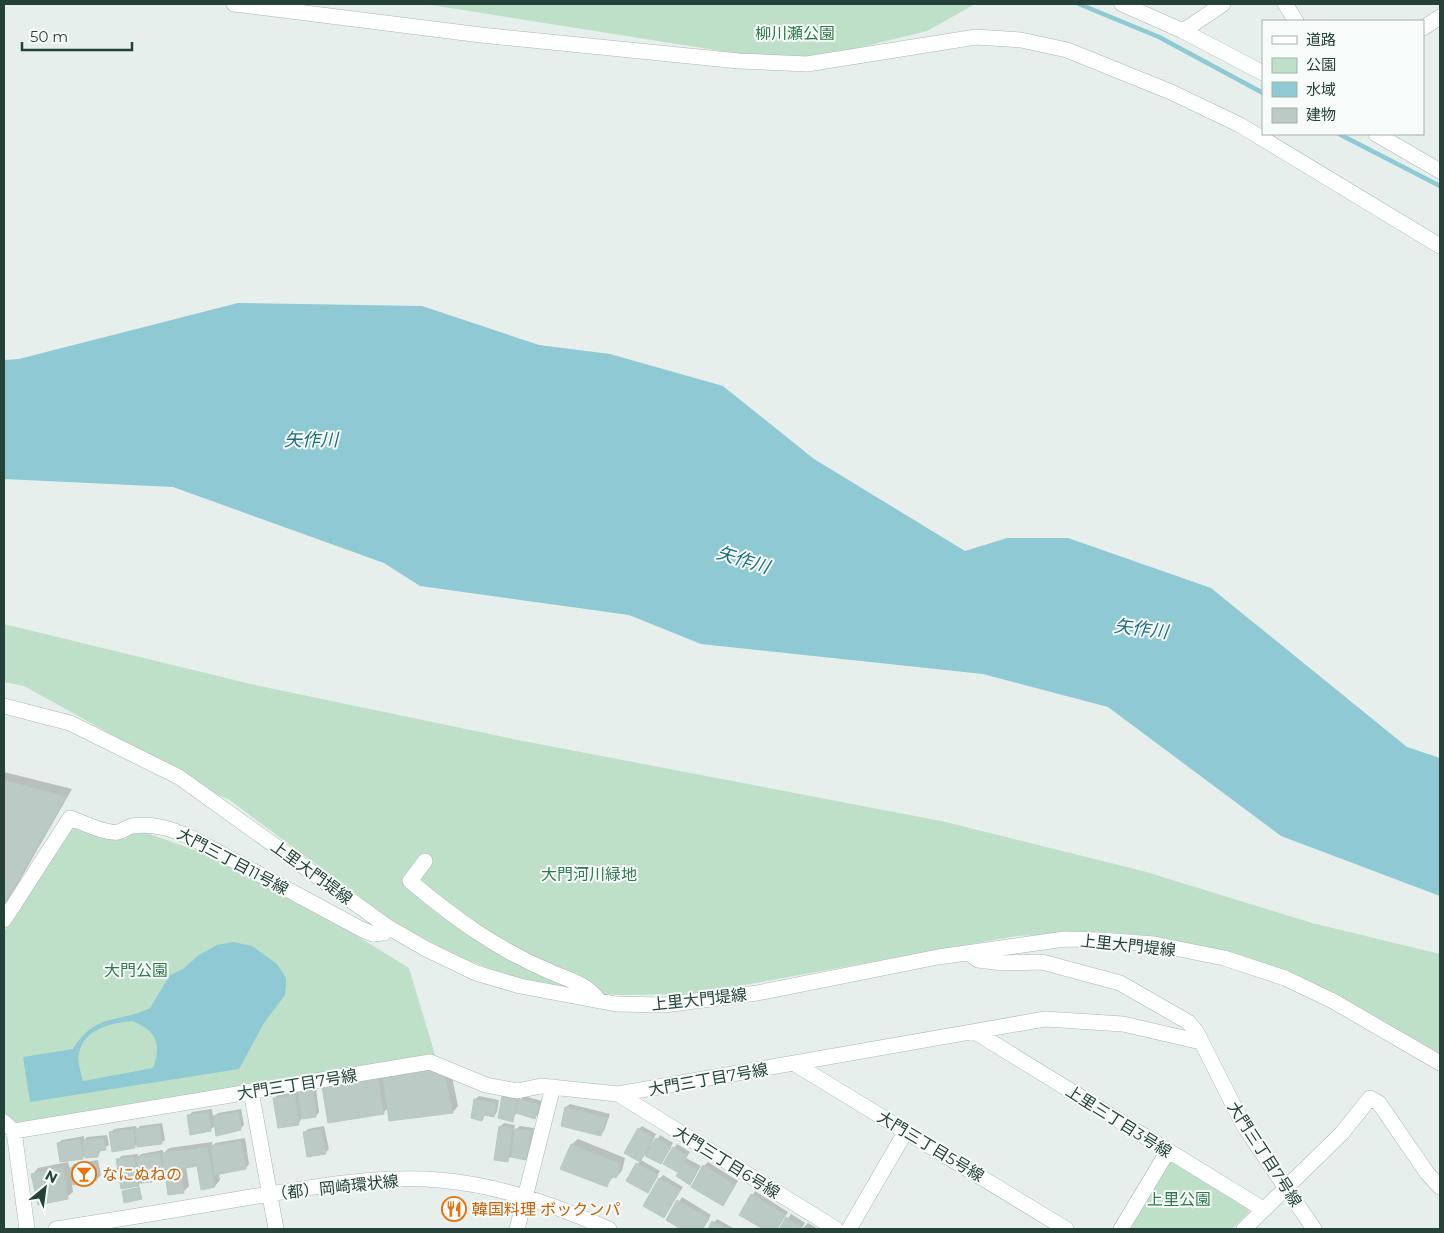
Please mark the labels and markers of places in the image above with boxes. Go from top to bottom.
bar icon: なにぬねの [71,1161,97,1187]
place label: なにぬねの [102,1165,182,1184]
restaurant icon: 韓国料理 ボックンパ [441,1196,467,1222]
place label: 韓国料理 ボックンパ [472,1200,620,1219]

